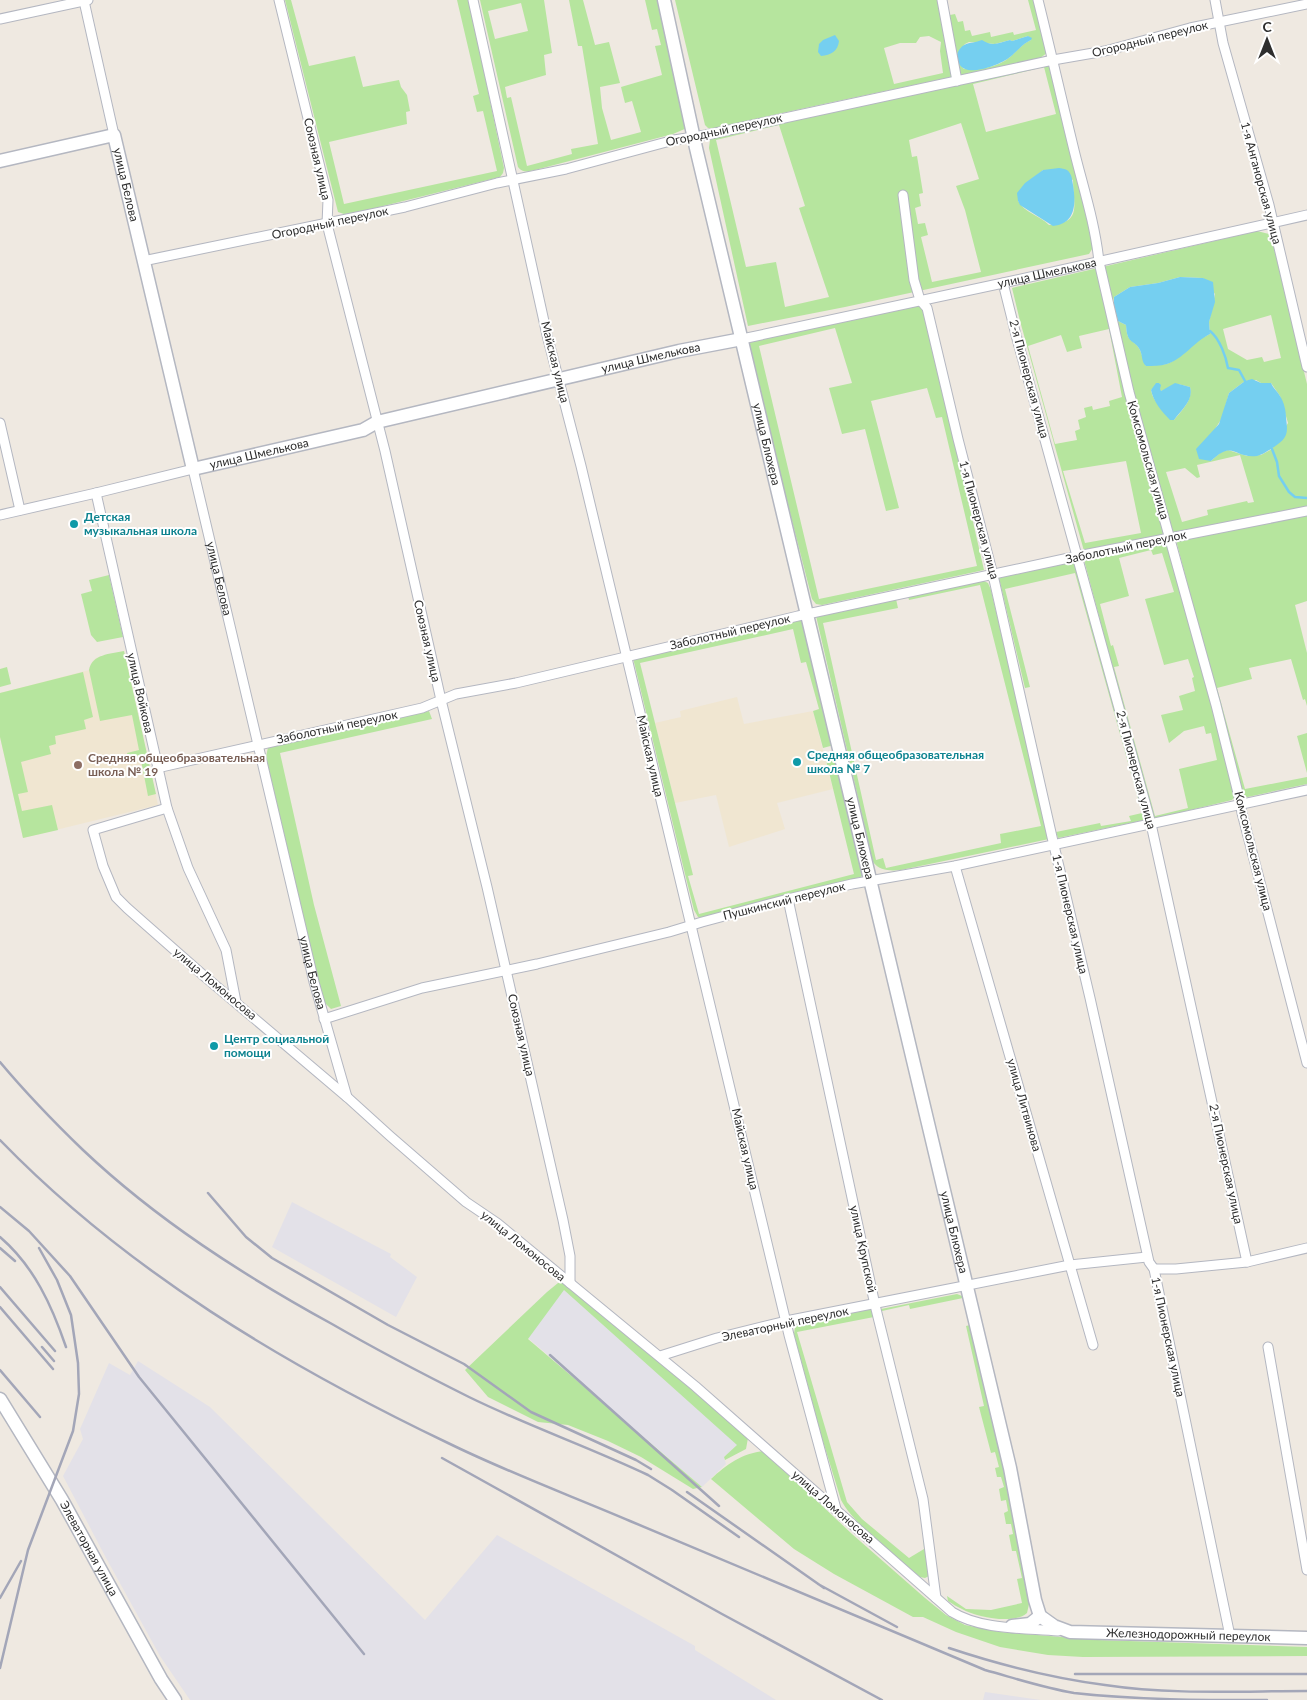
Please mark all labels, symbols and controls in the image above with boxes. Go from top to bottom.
north arrow [1242,15,1292,65]
street label: Огородный переулок [1090,17,1210,60]
text: С [1262,18,1272,35]
street label: Огородный переулок [664,110,784,149]
street label: Союзная улица [301,116,334,201]
street label: 1-я Анганорская улица [1238,120,1285,246]
street label: улица Белова [110,146,142,223]
street label: Огородный переулок [270,203,390,242]
street label: улица Шмелькова [996,254,1098,291]
street label: 2-я Пионерская улица [1006,318,1053,440]
street label: Майская улица [538,320,573,404]
street label: улица Шмелькова [600,339,702,376]
street label: Комсомольская улица [1124,399,1173,521]
street label: улица Блюхера [750,402,784,487]
street label: улица Шмелькова [208,435,310,472]
street label: 1-я Пионерская улица [956,459,1003,581]
place label: Детская музыкальная школа [84,509,197,538]
marker: Детская музыкальная школа [68,518,80,530]
street label: Заболотный переулок [1064,526,1188,567]
street label: улица Белова [203,540,235,617]
street label: Союзная улица [411,598,444,683]
street label: Заболотный переулок [668,610,792,653]
street label: улица Войкова [124,651,157,735]
street label: Заболотный переулок [275,706,399,747]
street label: 2-я Пионерская улица [1113,709,1160,831]
street label: Майская улица [634,714,667,798]
place label: Средняя общеобразовательная школа № 7 [807,747,984,776]
place label: Средняя общеобразовательная школа № 19 [88,750,265,779]
marker: Средняя общеобразовательная школа № 7 [791,756,803,768]
marker: Средняя общеобразовательная школа № 19 [72,759,84,771]
street label: Комсомольская улица [1231,789,1276,912]
street label: улица Блюхера [844,796,878,881]
street label: 1-я Пионерская улица [1049,853,1092,975]
street label: Пушкинский переулок [721,878,847,923]
street label: улица Белова [296,934,329,1011]
street label: улица Ломоносова [171,944,260,1023]
street label: Союзная улица [505,992,538,1077]
place label: Центр социальной помощи [224,1031,329,1060]
marker: Центр социальной помощи [208,1040,220,1052]
street label: улица Литвинова [1004,1057,1045,1153]
street label: 2-я Пионерская улица [1206,1103,1247,1225]
street label: Майская улица [729,1107,762,1191]
street label: улица Блюхера [937,1190,971,1275]
street label: улица Крупской [847,1204,880,1294]
street label: улица Ломоносова [478,1207,569,1284]
street label: 1-я Пионерская улица [1148,1276,1189,1398]
street label: Элеваторный переулок [720,1303,850,1344]
street label: улица Ломоносова [789,1467,878,1547]
street label: Элеваторная улица [57,1498,122,1599]
street label: Железнодорожный переулок [1106,1625,1272,1644]

